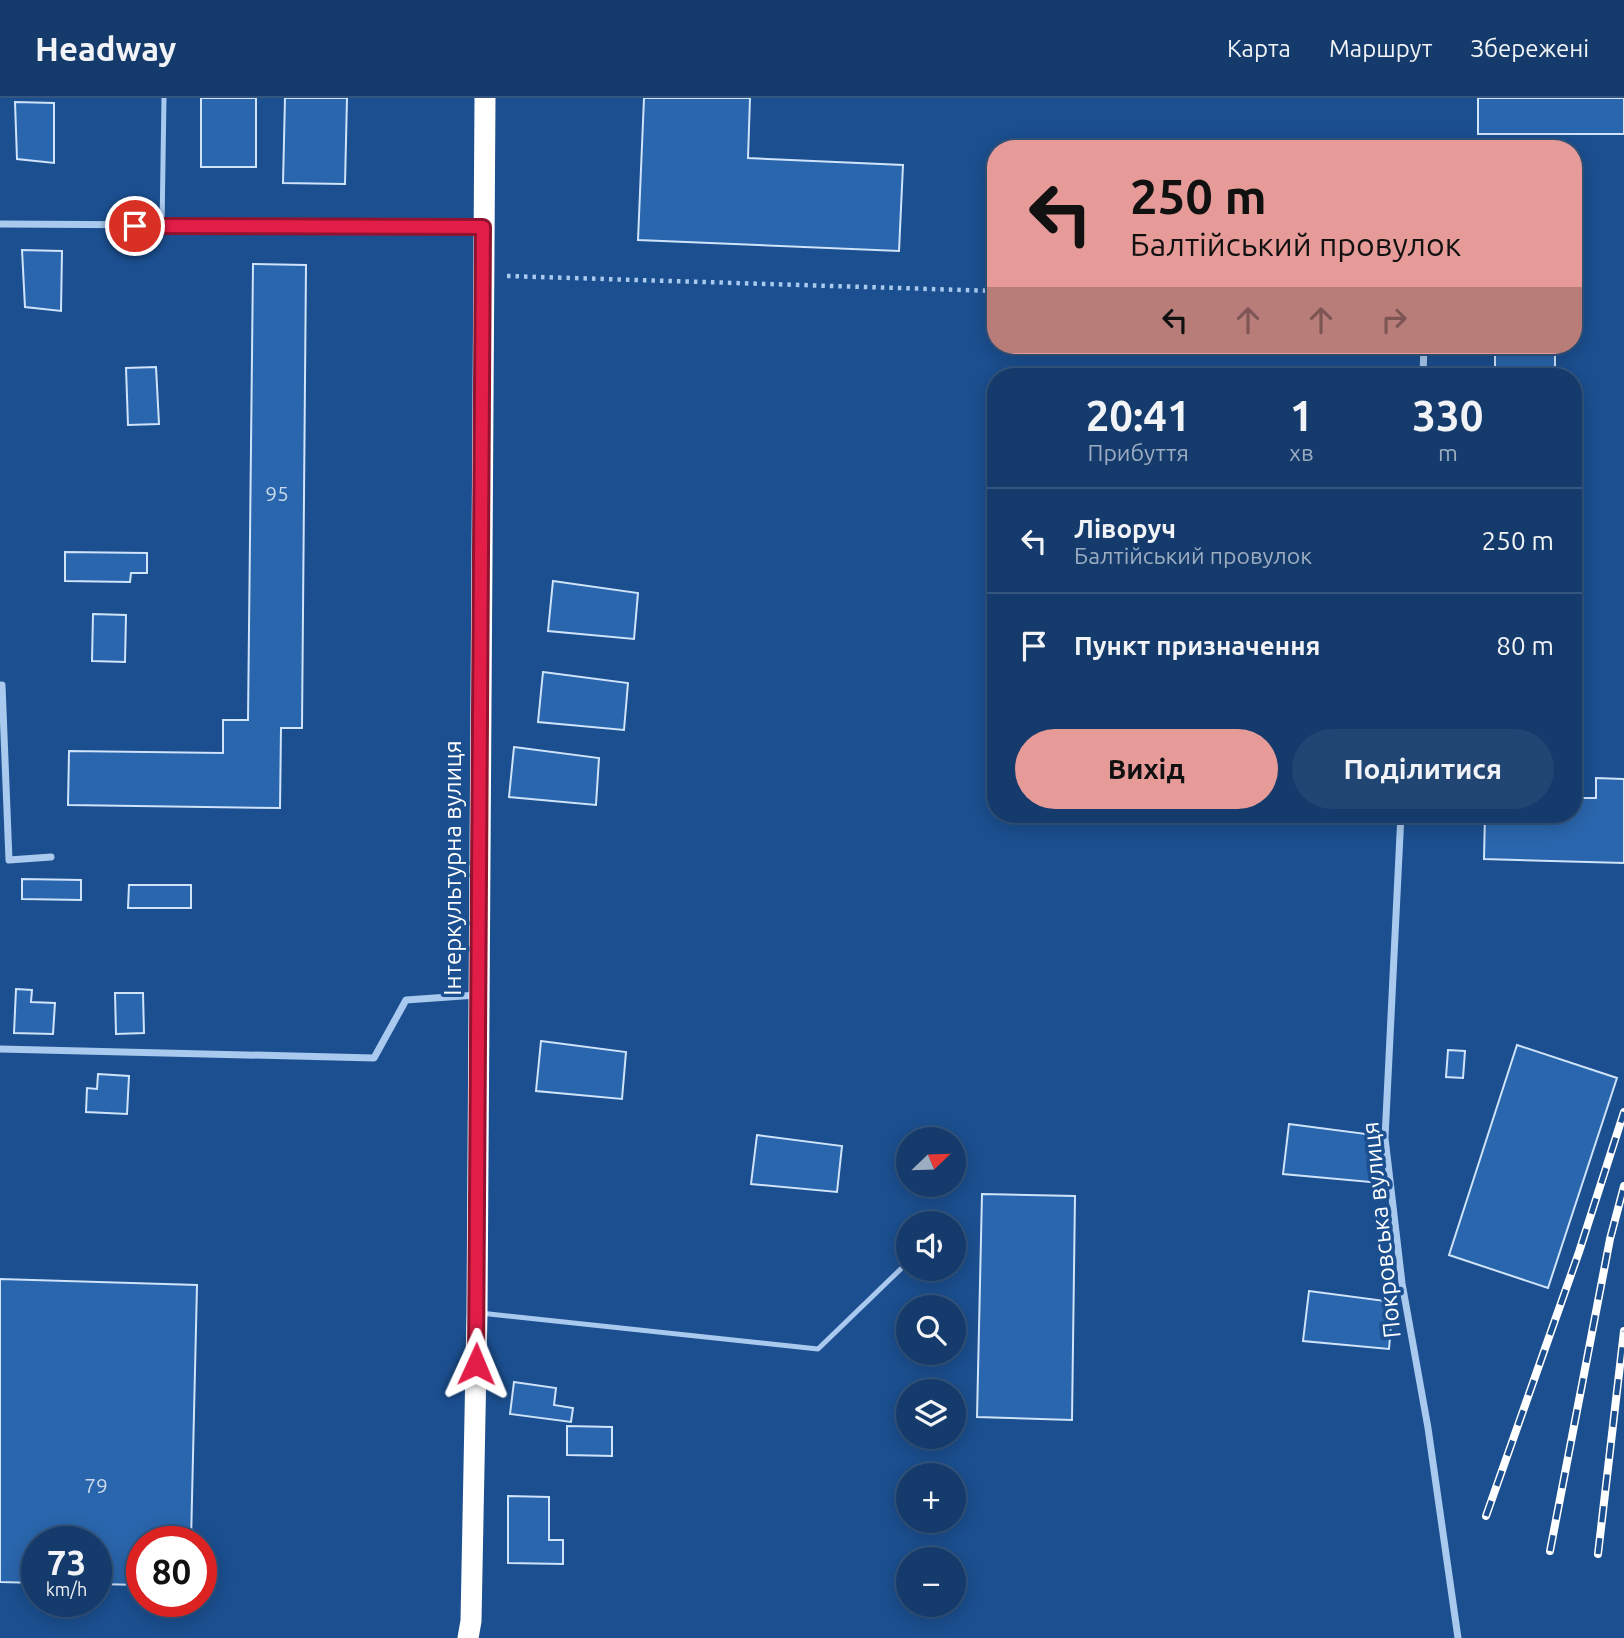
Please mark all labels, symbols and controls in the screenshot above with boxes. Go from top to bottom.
text: Headway [35,30,176,67]
text: Карта [1227,35,1291,62]
text: Маршрут [1329,35,1432,62]
text: Збережені [1470,35,1589,62]
icon: left [1015,168,1106,259]
text: 250 m [1130,168,1267,223]
pin [105,196,165,256]
icon: arrive [116,207,154,245]
text: Балтійський провулок [1130,226,1461,262]
icon: left [1156,301,1194,339]
icon: ahead [1229,301,1267,339]
icon: ahead [1302,301,1340,339]
icon: right [1375,301,1413,339]
text: 20:41 [1086,392,1191,439]
text: 1 [1290,392,1313,439]
text: 330 [1412,392,1483,439]
text: Прибуття [1088,440,1189,465]
text: хв [1289,440,1314,465]
text: m [1438,440,1458,465]
house number: 95 [265,481,289,505]
text: Ліворуч [1074,514,1176,543]
icon: left [1015,522,1053,560]
text: 250 m [1482,526,1554,555]
text: Балтійський провулок [1074,543,1312,568]
icon: arrive [1015,627,1053,665]
text: Пункт призначення [1074,631,1320,660]
text: 80 m [1496,631,1554,660]
button: Вихід [1015,729,1278,809]
button: Поділитися [1292,729,1554,809]
street label: Інтеркультурна вулиця [439,740,466,996]
street label: Покровська вулиця [1356,1120,1406,1340]
north arrow [896,1127,966,1197]
map controls [896,1127,966,1617]
button: sound [896,1211,966,1281]
button: search [896,1295,966,1365]
position arrow [439,1327,513,1401]
button: layers [896,1379,966,1449]
button: + [896,1463,966,1533]
house number: 79 [84,1473,108,1497]
speed limit sign: 80 [126,1526,217,1617]
text: 73 [47,1542,86,1582]
button: − [896,1547,966,1617]
text: km/h [46,1579,87,1599]

